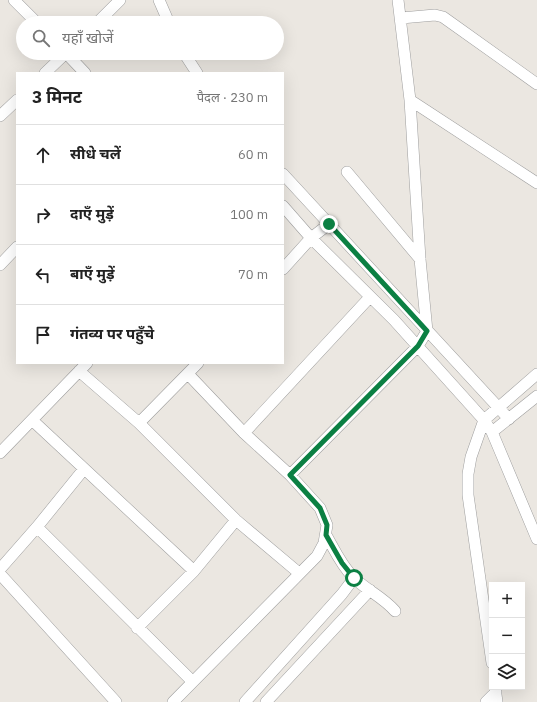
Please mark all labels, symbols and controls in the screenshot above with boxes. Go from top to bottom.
search box [16,16,284,60]
icon: search [30,27,52,49]
text: यहाँ खोजें [62,28,113,47]
text: 3 मिनट [32,86,82,108]
text: पैदल · 230 m [197,89,268,106]
icon: ahead [32,144,54,166]
text: सीधे चलें [70,144,121,163]
text: 60 m [238,146,268,163]
icon: right [32,204,54,226]
text: दाएँ मुड़ें [70,204,114,223]
text: 100 m [230,206,268,223]
route end [320,215,338,233]
icon: left [32,264,54,286]
text: बाएँ मुड़ें [70,264,115,283]
text: 70 m [238,266,268,283]
icon: arrive [32,324,54,346]
text: गंतव्य पर पहुँचे [70,324,154,343]
route start [345,569,363,587]
map controls [489,582,525,690]
button: + [489,582,525,618]
button: − [489,618,525,654]
button: layers [489,654,525,690]

